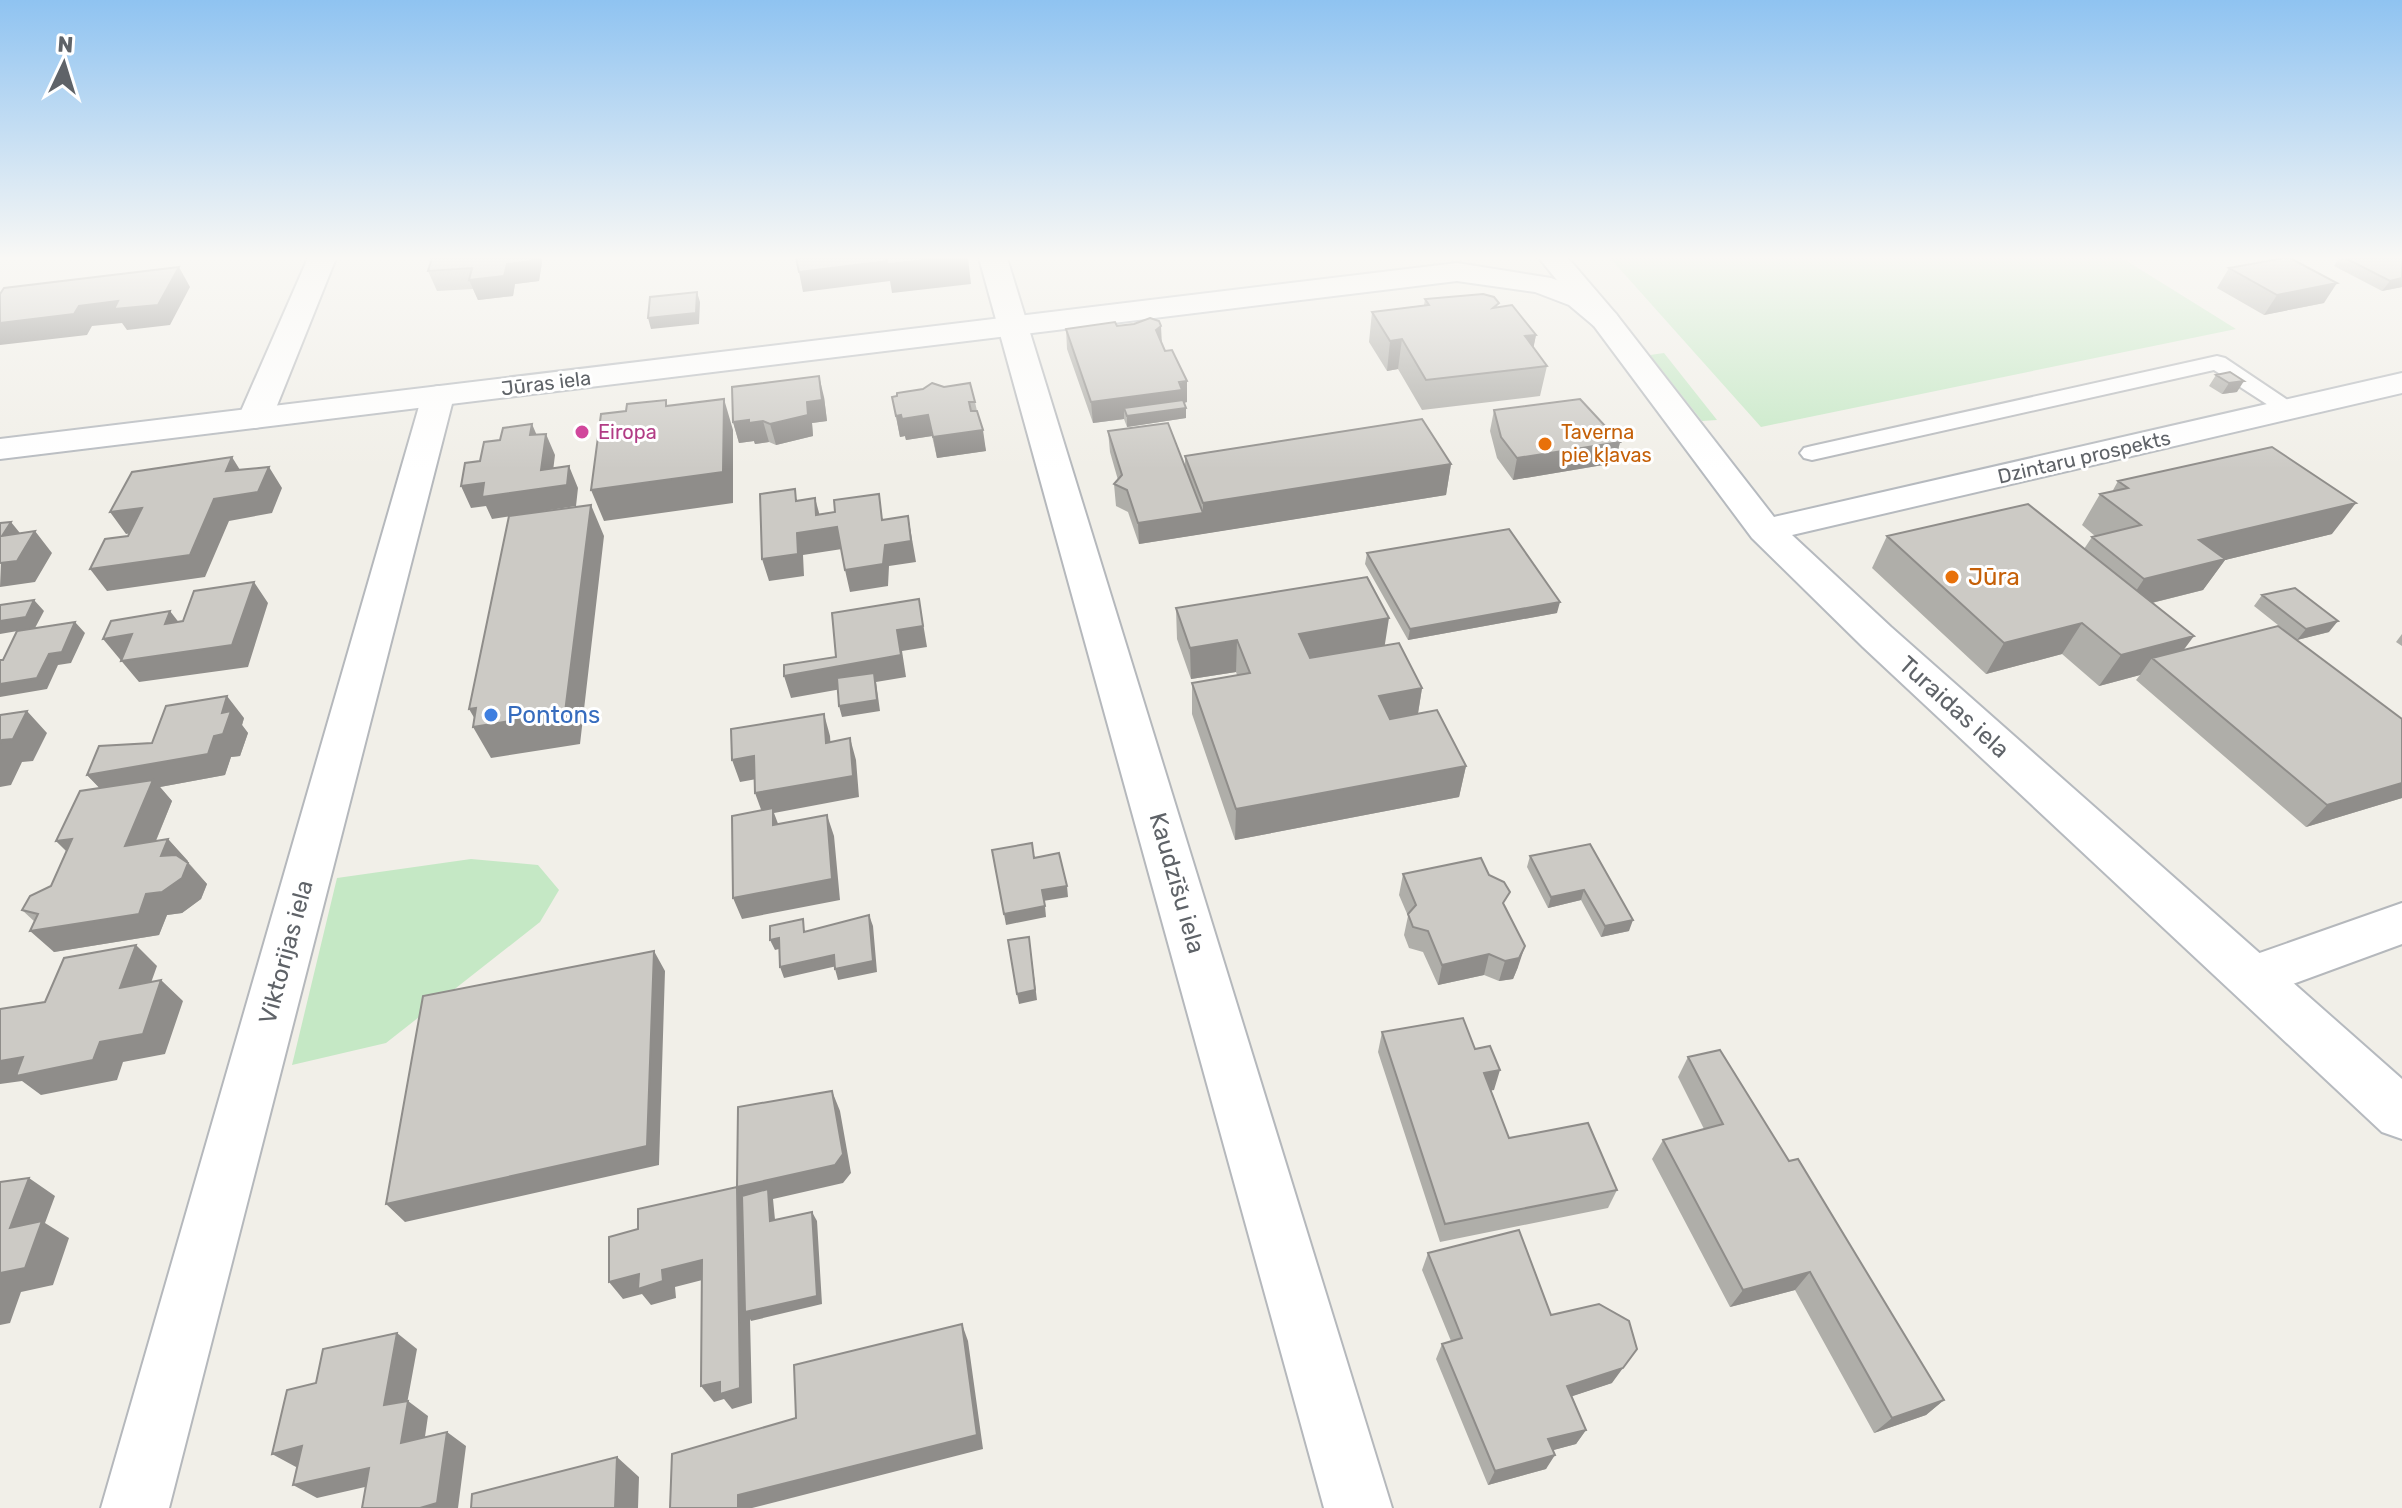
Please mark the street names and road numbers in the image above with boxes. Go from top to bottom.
street label: Jūras iela [500,366,592,400]
street label: Dzintaru prospekts [1995,425,2173,489]
street label: Turaidas iela [1893,650,2015,764]
street label: Kaudzīšu iela [1144,809,1210,957]
street label: Viktorijas iela [253,877,319,1027]

